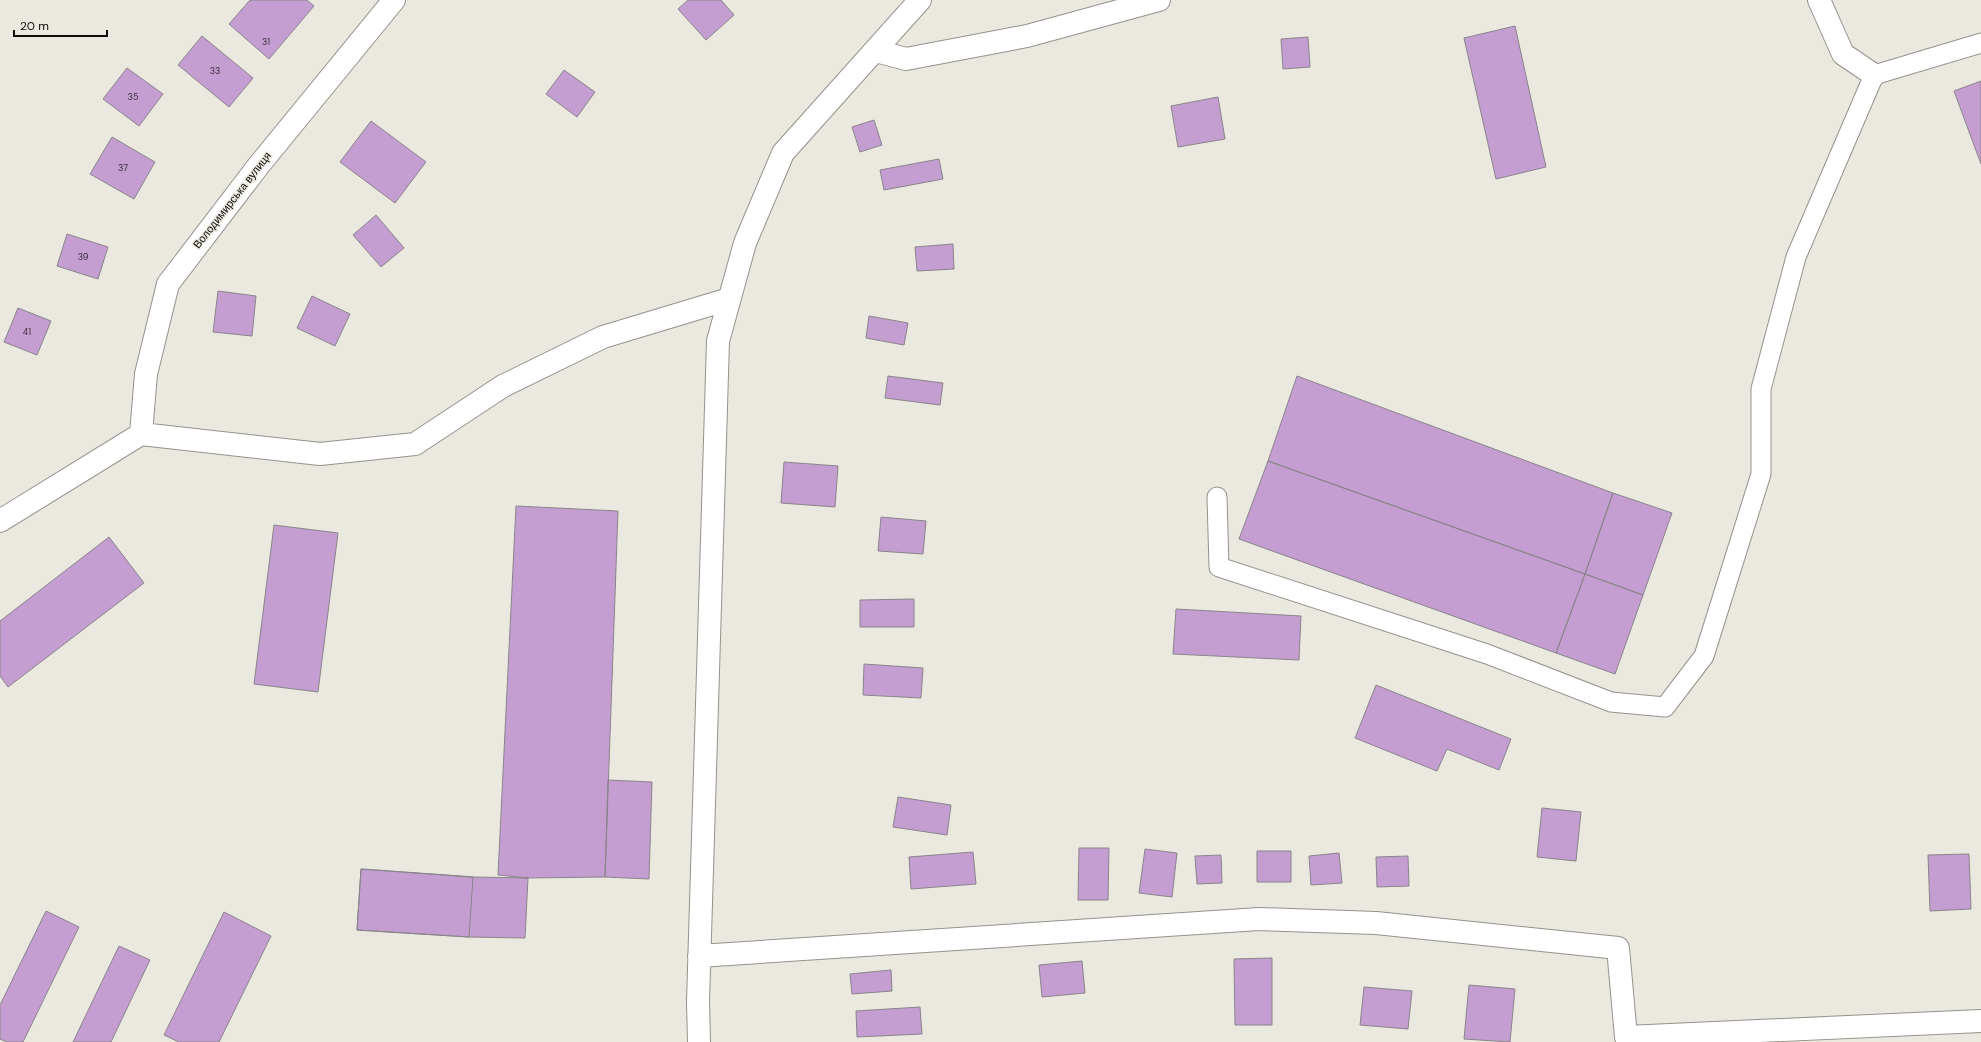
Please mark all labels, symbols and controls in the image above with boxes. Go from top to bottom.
scale bar [14,12,107,38]
text: 20 m [20,18,49,34]
house number: 31 [262,36,270,48]
house number: 33 [210,65,220,77]
house number: 35 [128,91,138,103]
street label: Володимирська вулиця [190,149,274,251]
house number: 37 [118,162,128,174]
house number: 39 [78,251,89,263]
house number: 41 [23,326,31,338]

